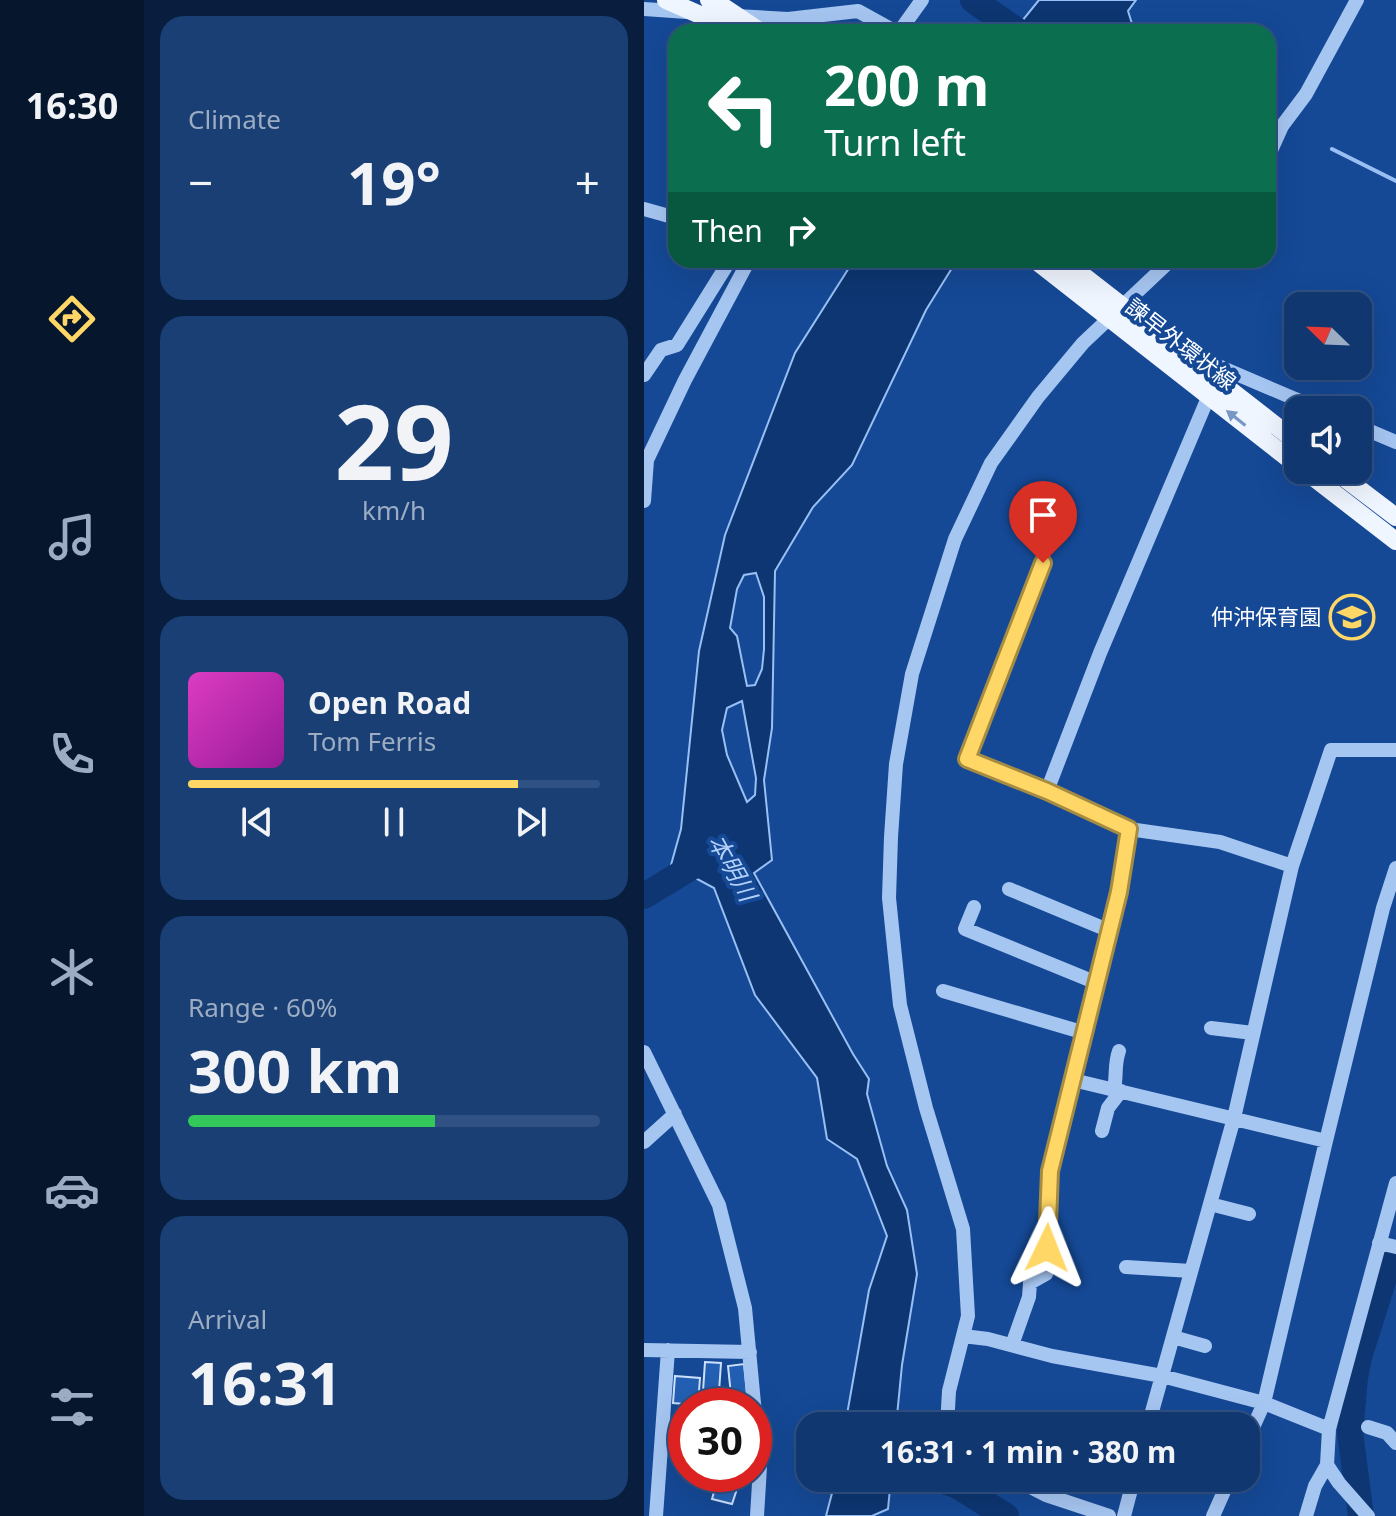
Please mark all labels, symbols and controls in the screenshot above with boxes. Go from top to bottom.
text: 200 m [824,46,989,122]
icon: left [692,56,796,160]
text: 16:30 [26,81,118,130]
text: Climate [188,101,281,137]
text: Turn left [824,118,966,167]
text: 19° [347,141,441,223]
text: − [188,152,213,212]
text: + [575,152,600,212]
icon: right [779,208,823,252]
text: Then [692,210,763,251]
icon: directions [44,291,100,347]
street label: 諫早外環状線 [1120,291,1243,396]
north arrow [1284,292,1372,380]
map controls [1284,292,1372,484]
text: 29 [335,369,453,510]
button: sound [1284,396,1372,484]
one-way arrow [1226,410,1246,427]
pin [1009,481,1077,563]
text: km/h [362,492,426,528]
icon: arrive [1021,493,1065,537]
icon: music [44,509,100,565]
school or university icon: 仲沖保育園 [1328,593,1376,641]
place label: 仲沖保育園 [1211,601,1321,631]
text: Open Road [308,682,471,723]
text: Tom Ferris [308,723,436,759]
icon: phone [44,726,100,782]
icon: previous [235,800,279,844]
icon: pause [372,800,416,844]
icon: next [509,800,553,844]
water label: 本明川 [701,828,767,909]
icon: climate [44,944,100,1000]
text: Range · 60% [188,989,337,1025]
text: 300 km [188,1029,402,1111]
icon: car [44,1162,100,1218]
position arrow [1005,1206,1089,1290]
text: Arrival [188,1301,267,1337]
text: 16:31 [188,1341,342,1423]
icon: filters [44,1379,100,1435]
speed limit sign: 30 [668,1388,772,1492]
text: 16:31 · 1 min · 380 m [880,1431,1176,1472]

